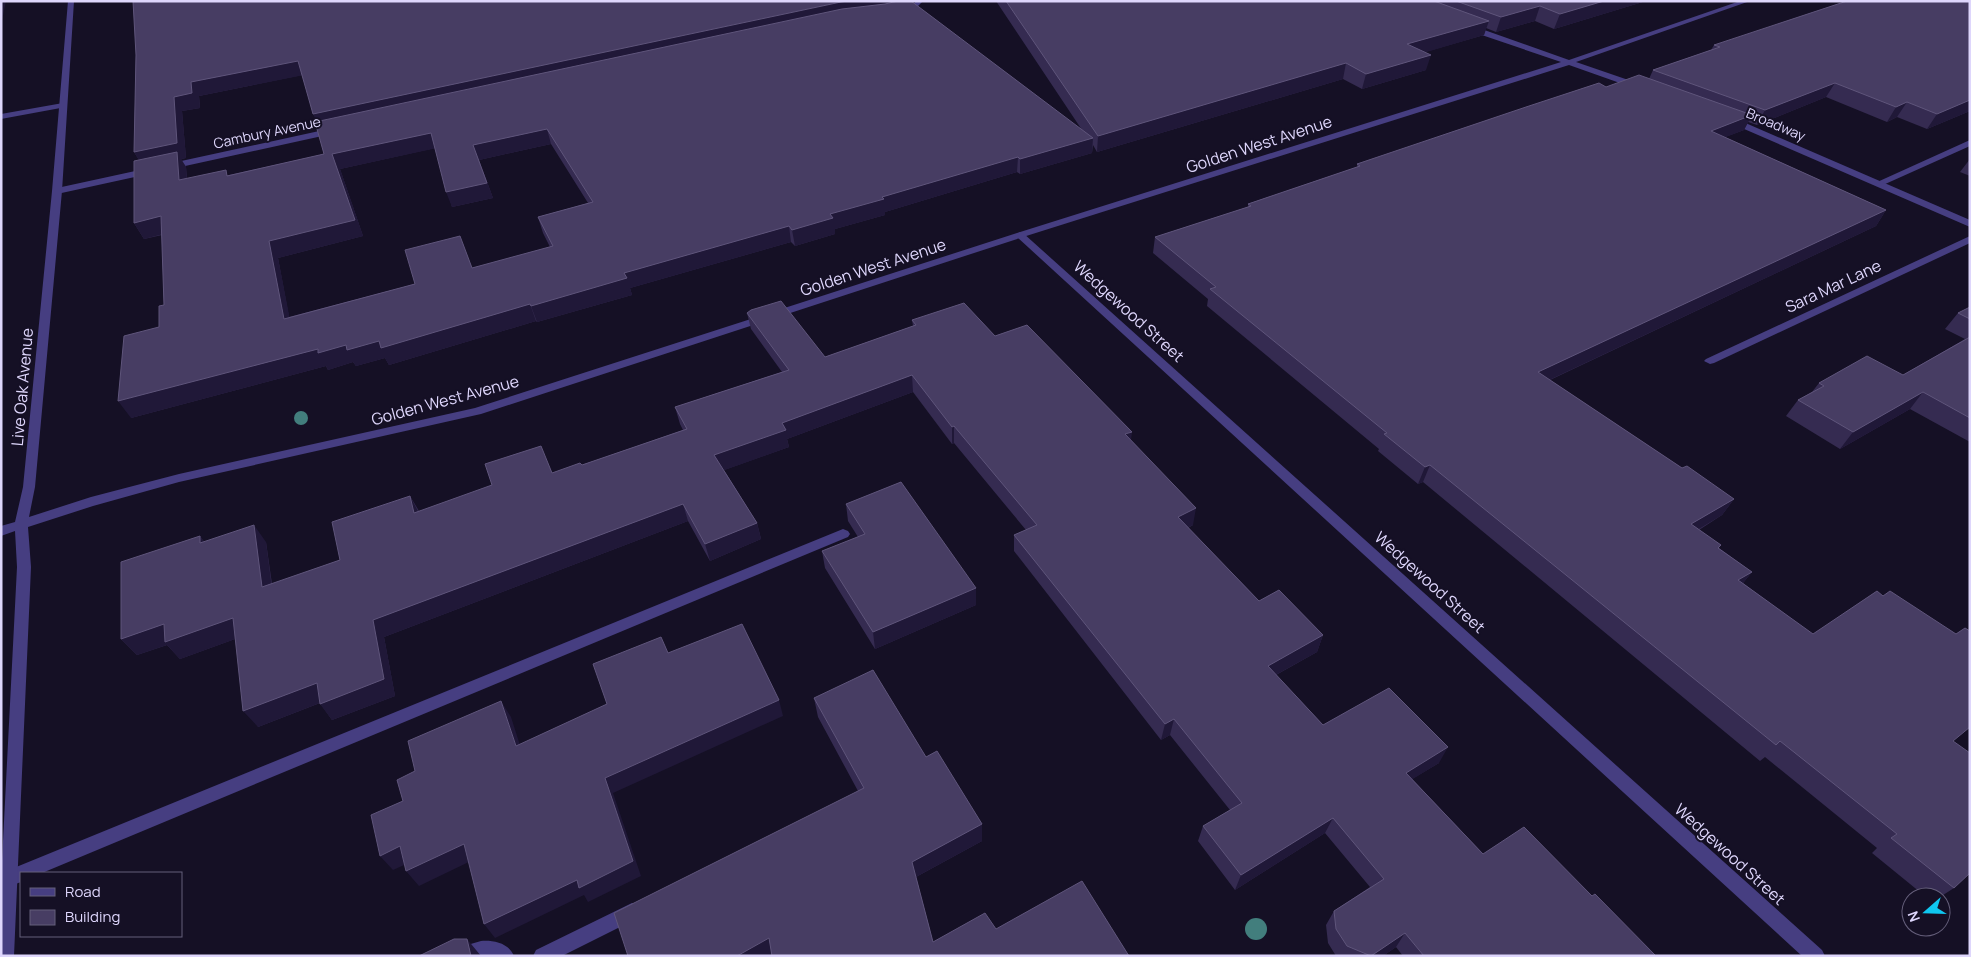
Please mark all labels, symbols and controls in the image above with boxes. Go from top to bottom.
street label: Broadway [1743,103,1809,145]
street label: Golden West Avenue [1183,110,1335,178]
street label: Cambury Avenue [212,111,322,153]
street label: Golden West Avenue [797,233,949,301]
street label: Sara Mar Lane [1781,254,1885,318]
street label: Wedgewood Street [1069,255,1189,367]
street label: Live Oak Avenue [6,327,38,447]
street label: Golden West Avenue [369,370,521,430]
street label: Wedgewood Street [1370,526,1490,638]
street label: Wedgewood Street [1670,798,1790,910]
legend [20,872,182,937]
text: Road [65,881,101,902]
north arrow [1901,887,1951,937]
text: Building [65,906,120,927]
text: N [1903,909,1924,925]

